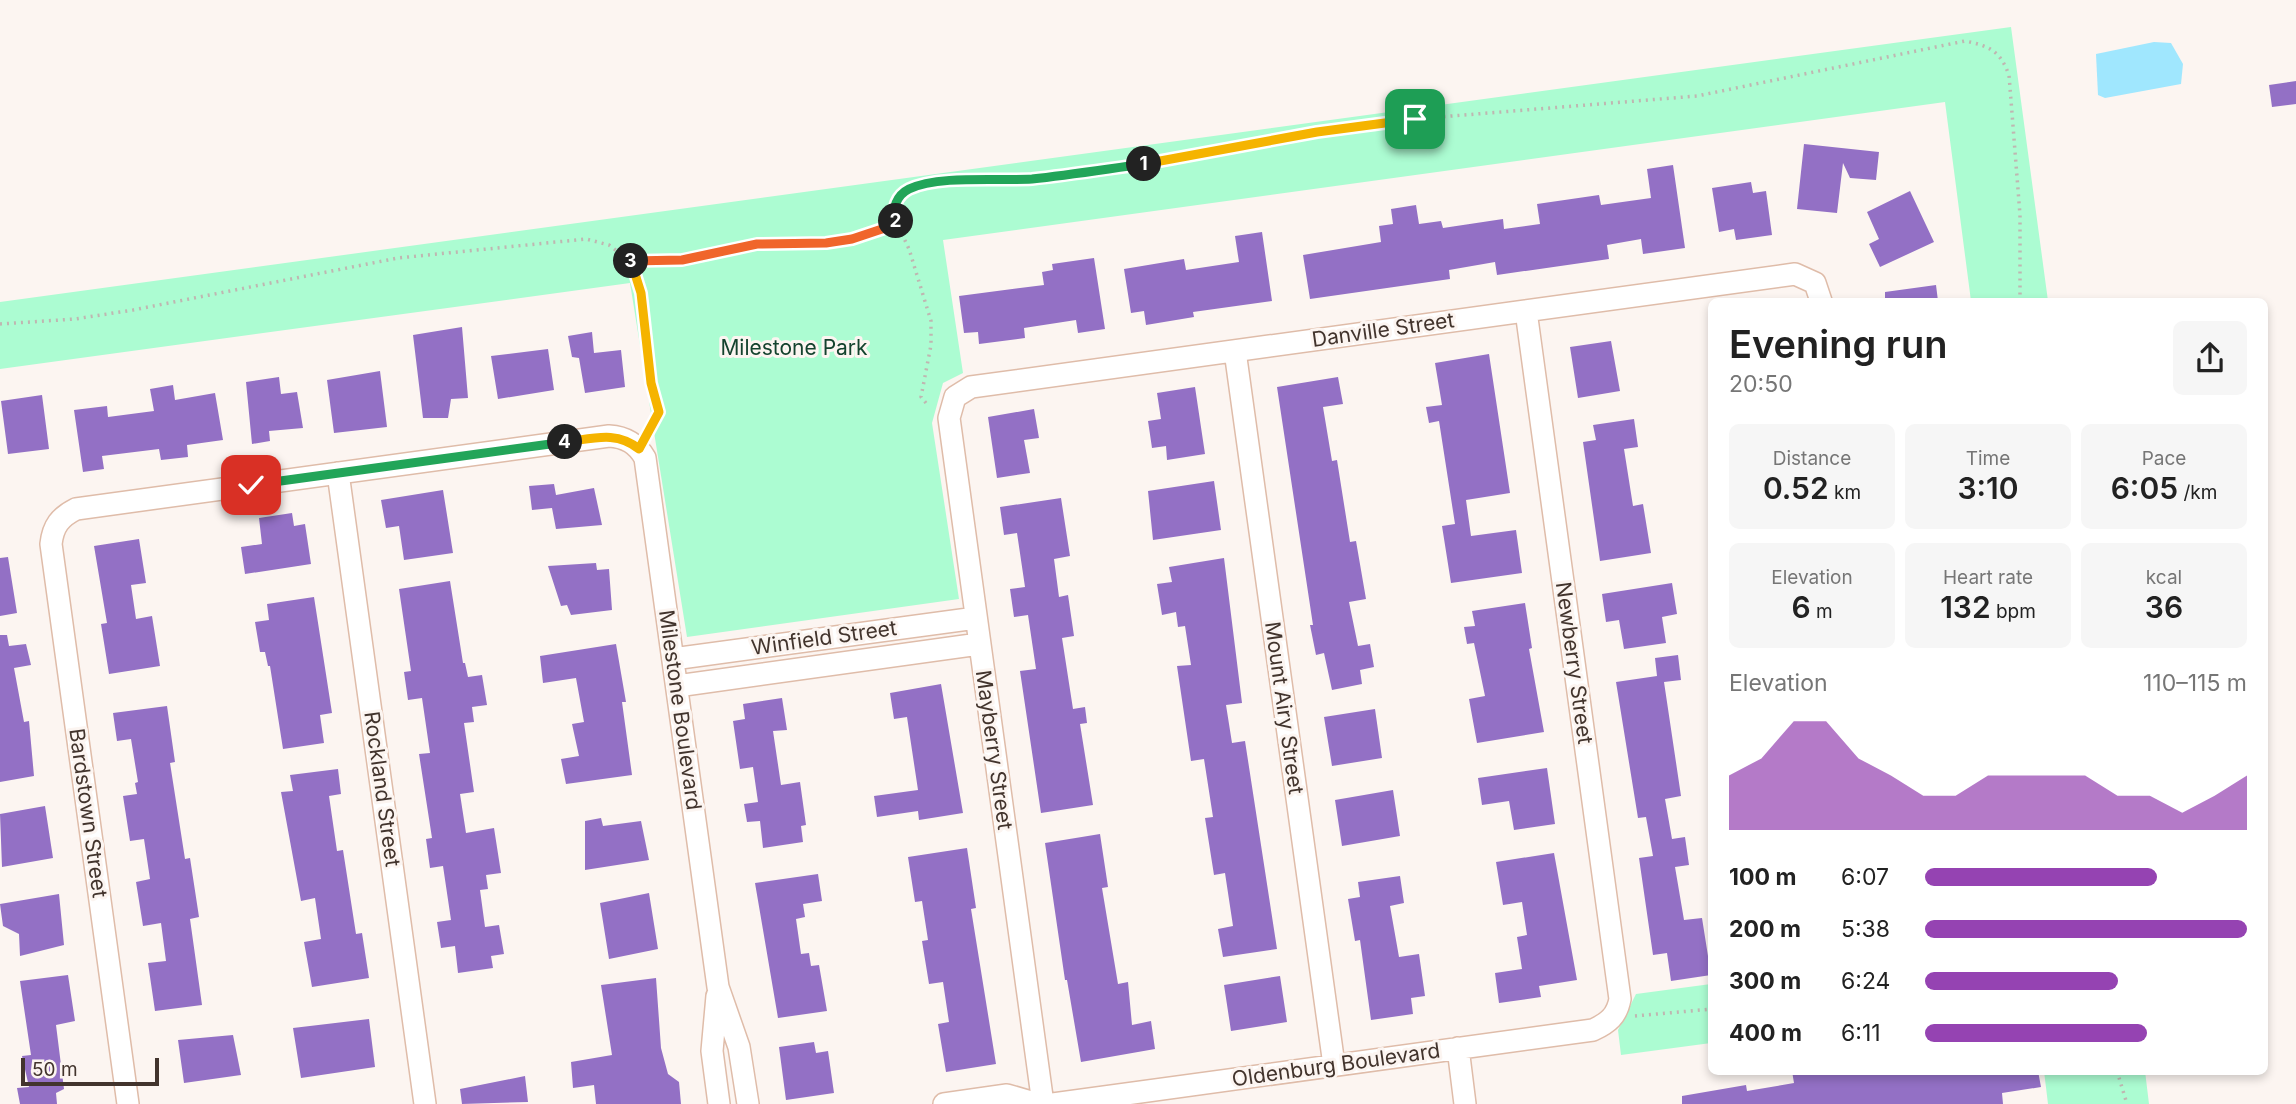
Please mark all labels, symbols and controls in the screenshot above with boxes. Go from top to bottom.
pin [1385,89,1445,149]
icon: arrive [1396,100,1434,138]
pin: 1 [1126,146,1162,182]
text: 1 [1139,152,1148,175]
pin: 2 [878,204,914,238]
text: 2 [890,209,901,232]
pin: 3 [614,244,648,278]
text: 3 [624,249,637,272]
street label: Danville Street [1310,307,1456,352]
text: Evening run [1729,321,1947,367]
button: share [2173,321,2247,395]
park label: Milestone Park [720,335,868,360]
text: 20:50 [1729,370,1793,398]
pin: 4 [548,424,582,460]
text: 4 [558,430,571,453]
text: Distance [1773,447,1851,470]
text: Time [1966,447,2010,470]
text: Pace [2142,447,2186,470]
pin [221,455,281,515]
icon: check [232,466,270,504]
text: 0.52 [1763,470,1829,506]
text: 3:10 [1957,470,2019,506]
text: 6:05 [2111,470,2178,506]
text: km [1829,481,1861,504]
text: /km [2178,481,2217,504]
text: Elevation [1771,566,1853,589]
text: Heart rate [1943,566,2033,589]
text: kcal [2146,566,2182,589]
street label: Newberry Street [1551,580,1598,746]
text: 6 [1791,589,1811,625]
text: 132 [1940,589,1991,625]
text: 36 [2145,589,2183,625]
text: m [1811,600,1833,623]
text: bpm [1991,600,2036,623]
street label: Milestone Boulevard [654,608,707,812]
street label: Winfield Street [750,615,898,660]
street label: Mount Airy Street [1260,620,1309,796]
street label: Mayberry Street [971,669,1018,831]
text: Elevation [1729,669,1828,697]
text: 110–115 m [2143,669,2247,697]
street label: Rockland Street [359,710,406,868]
street label: Bardstown Street [64,727,113,899]
text: 100 m [1729,863,1796,891]
text: 6:07 [1841,863,1889,891]
text: 200 m [1729,915,1801,943]
text: 5:38 [1841,915,1890,943]
text: 300 m [1729,967,1801,995]
text: 6:24 [1841,967,1890,995]
text: 400 m [1729,1019,1802,1047]
text: 6:11 [1841,1019,1881,1047]
street label: Oldenburg Boulevard [1230,1038,1442,1091]
scale bar [21,1055,159,1087]
text: 50 m [32,1058,78,1081]

